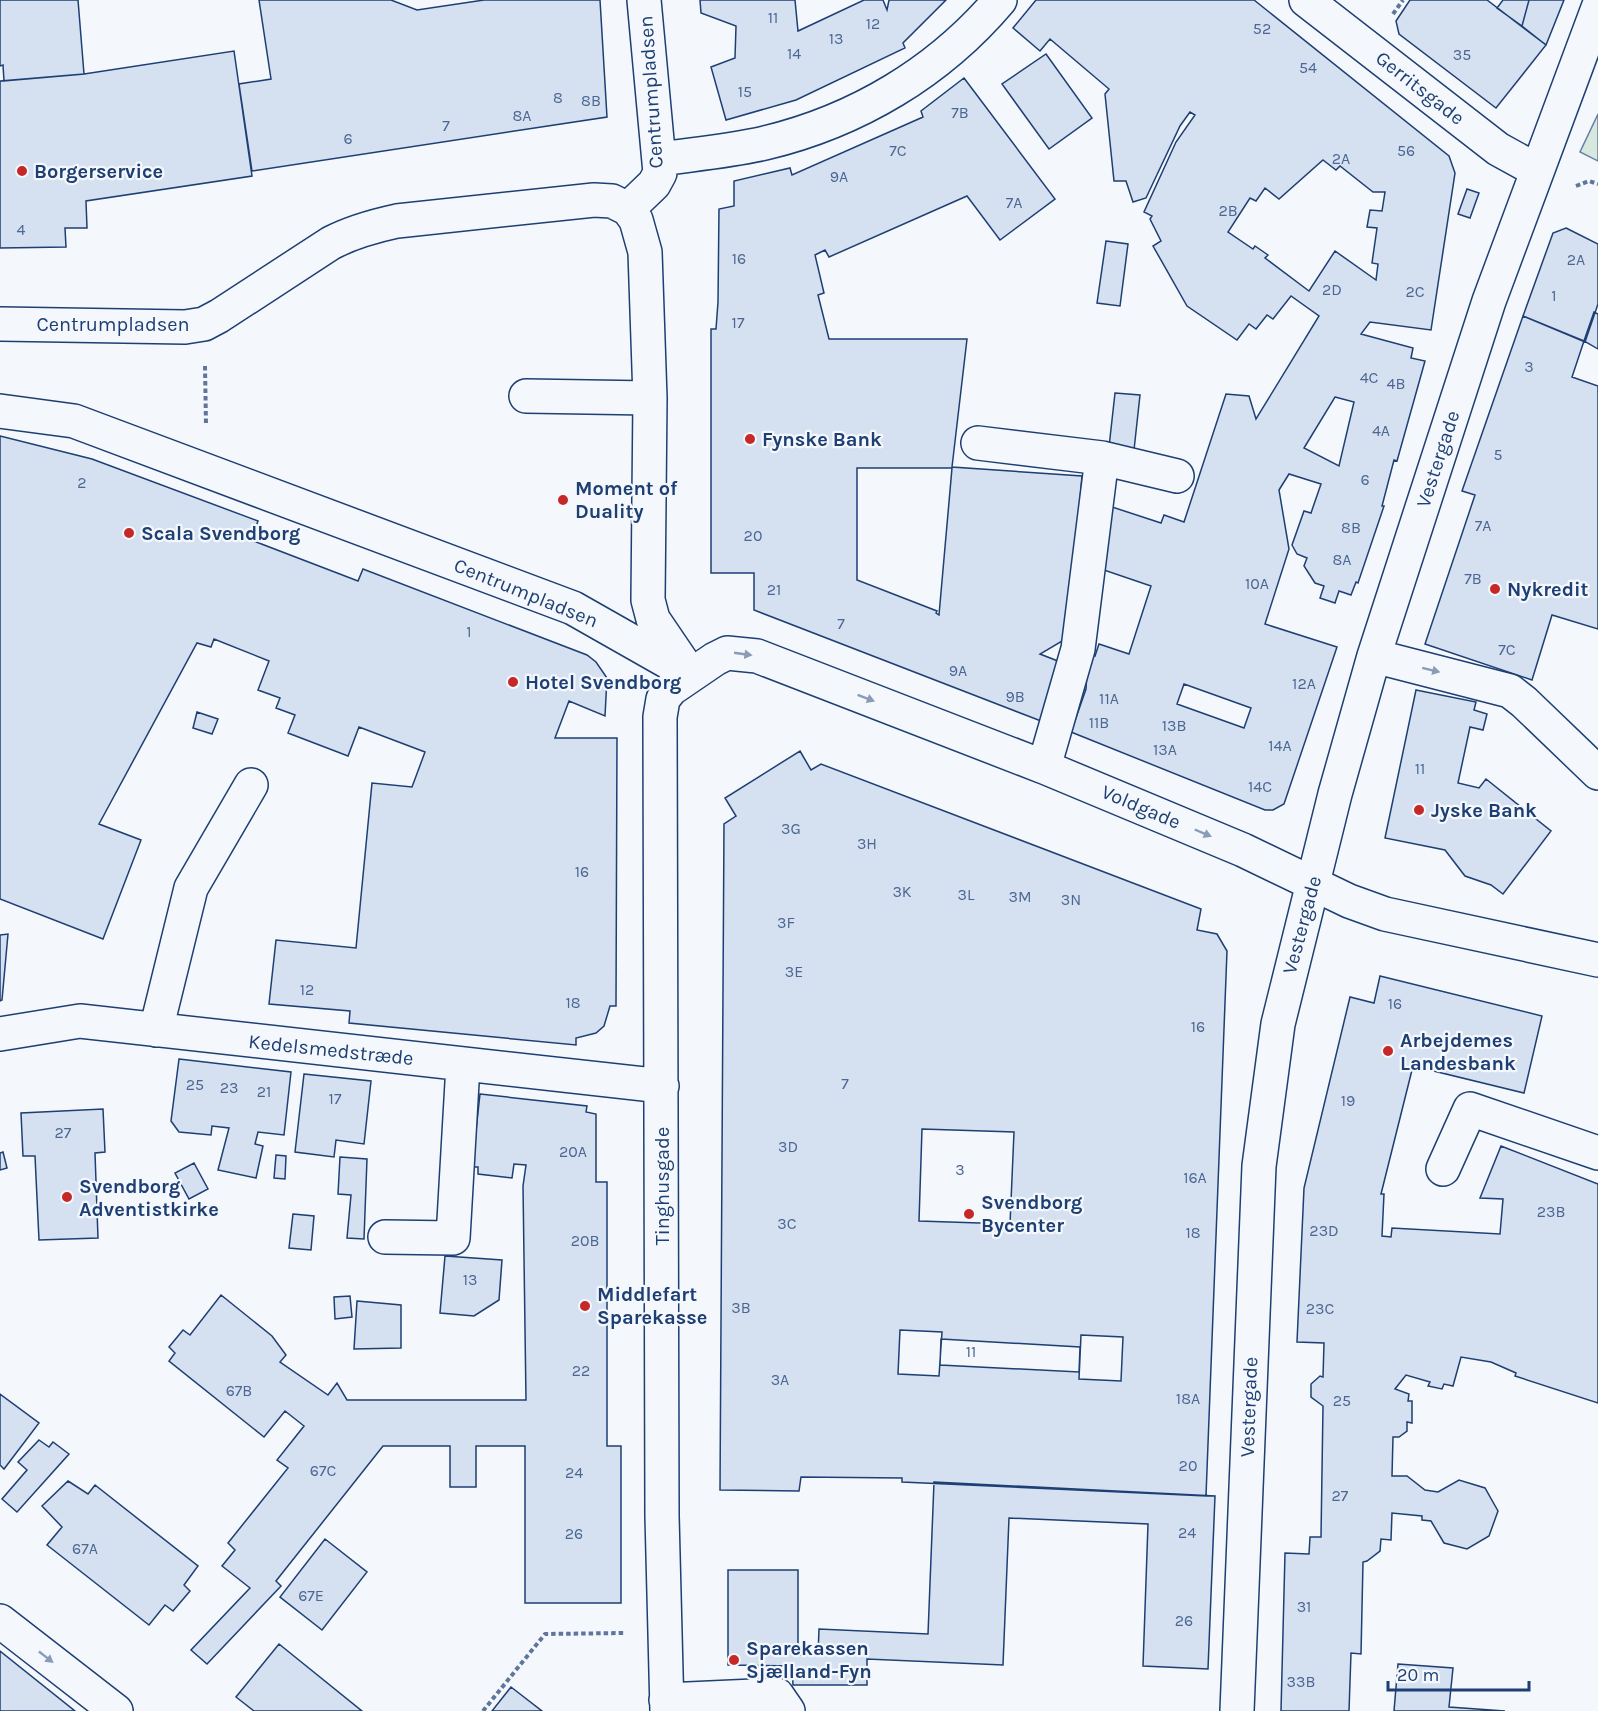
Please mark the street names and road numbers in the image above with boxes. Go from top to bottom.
street label: Centrumpladsen [634,15,668,169]
street label: Gerritsgade [1371,46,1469,130]
street label: Centrumpladsen [36,313,190,336]
street label: Vestergade [1412,408,1464,510]
street label: Centrumpladsen [451,554,601,632]
street label: Voldgade [1098,780,1184,834]
street label: Vestergade [1278,873,1326,977]
street label: Kedelsmedstræde [247,1030,415,1070]
street label: Tinghusgade [651,1127,674,1245]
street label: Vestergade [1236,1356,1262,1458]

